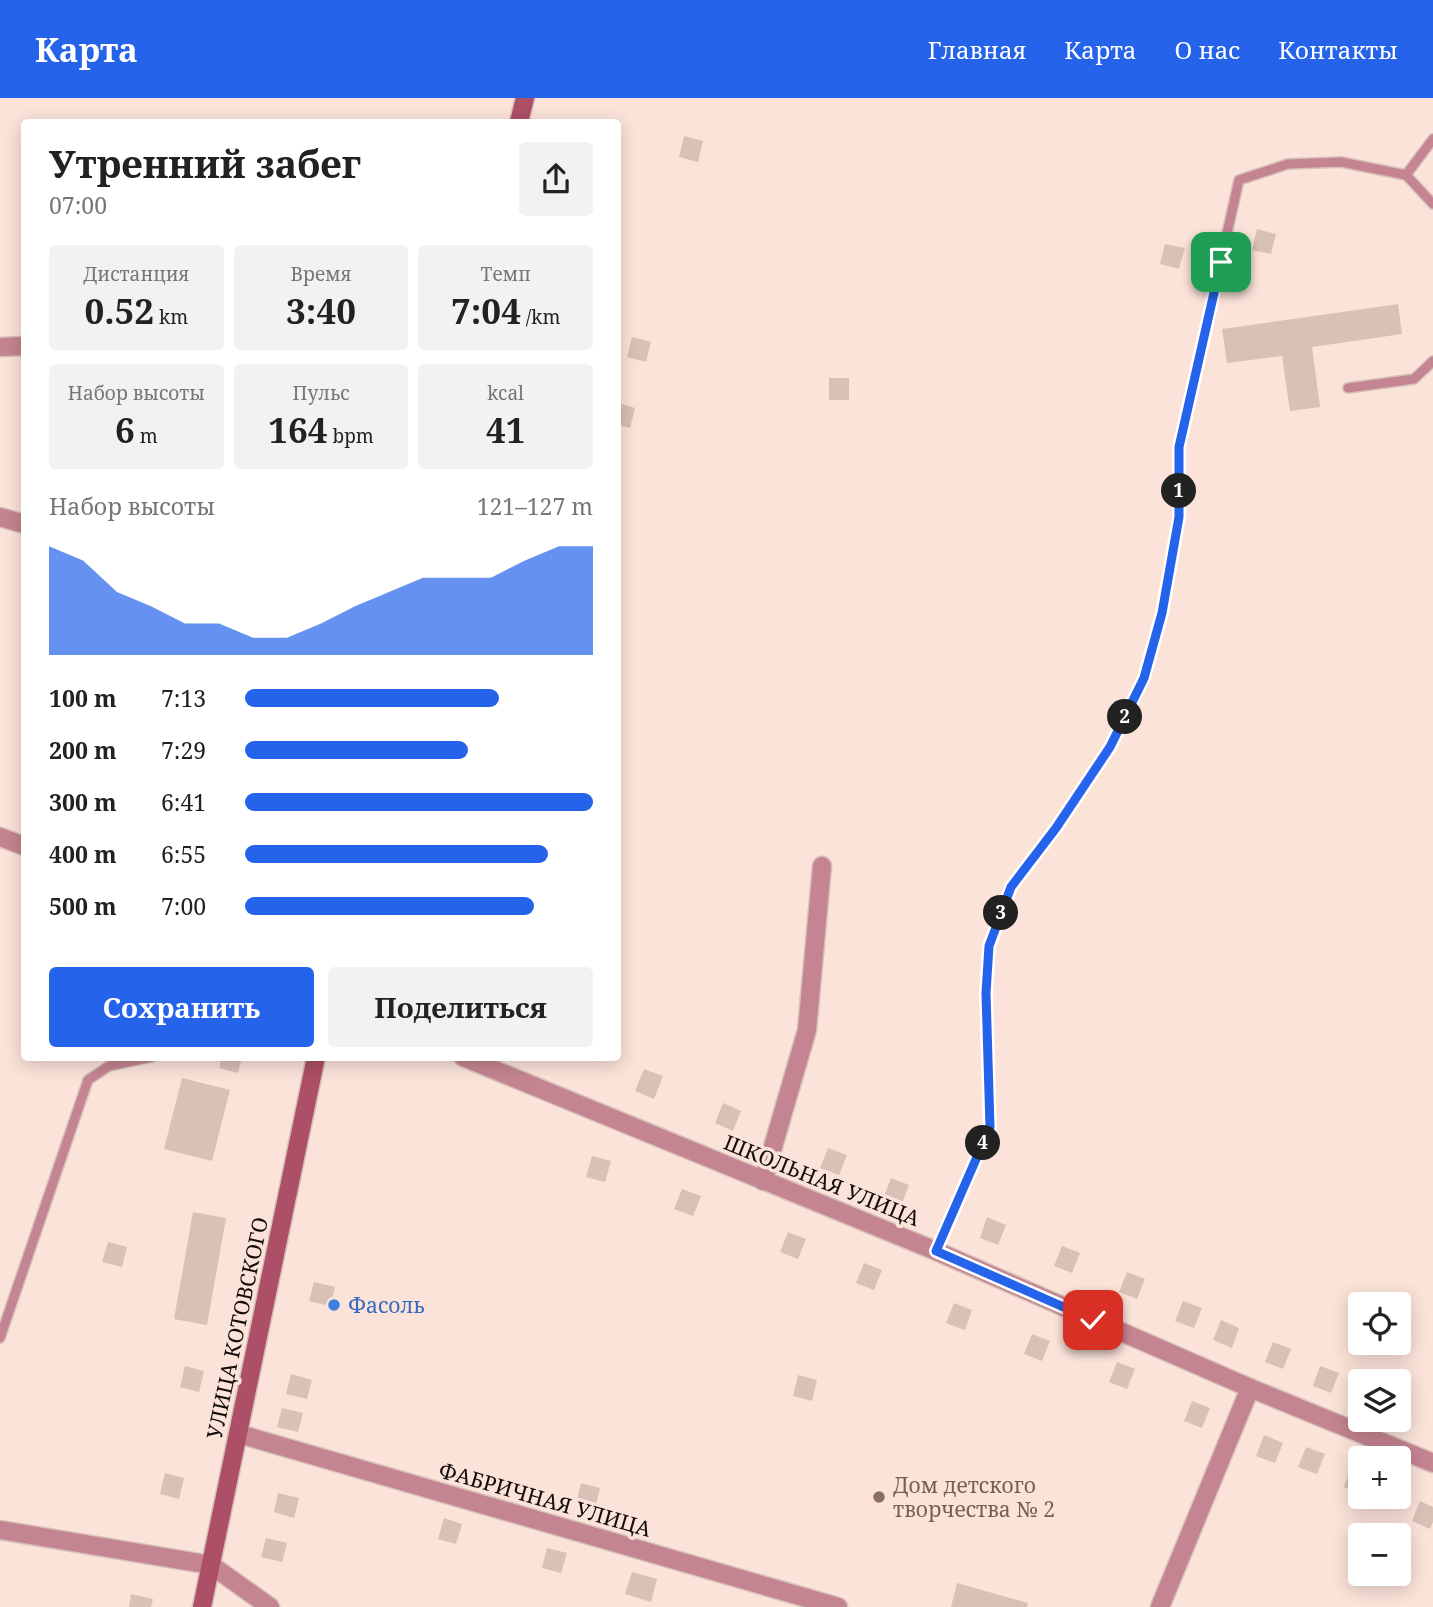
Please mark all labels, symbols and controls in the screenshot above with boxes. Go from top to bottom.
text: Карта [35,27,138,72]
text: Главная [928,33,1026,66]
text: Карта [1064,33,1137,66]
text: О нас [1175,33,1240,66]
text: Контакты [1278,33,1398,66]
text: Утренний забег [49,137,361,189]
button: share [519,142,593,216]
text: 07:00 [49,189,107,221]
pin [1191,232,1251,292]
icon: arrive [1202,243,1240,281]
text: Дистанция [83,261,189,287]
text: Время [290,261,352,287]
text: Темп [481,261,531,287]
text: 0.52 [85,287,154,334]
text: 3:40 [286,287,356,334]
text: 7:04 [451,287,521,334]
text: km [154,304,188,330]
text: /km [521,304,560,330]
text: Набор высоты [68,380,205,406]
text: Пульс [293,380,349,406]
text: kcal [487,380,524,406]
text: 6 [115,406,135,453]
text: 164 [268,406,328,453]
text: 41 [486,406,525,453]
text: m [135,423,158,449]
text: bpm [328,423,374,449]
pin: 1 [1162,474,1196,508]
text: 1 [1173,477,1184,503]
text: Набор высоты [49,490,215,522]
text: 121–127 m [477,490,593,522]
text: 100 m [49,682,117,714]
text: 7:13 [161,682,206,714]
pin: 2 [1108,700,1142,734]
text: 2 [1119,703,1130,729]
text: 200 m [49,734,117,766]
text: 7:29 [161,734,206,766]
text: 300 m [49,786,117,818]
text: 6:41 [161,786,206,818]
text: 400 m [49,838,117,870]
text: 6:55 [161,838,206,870]
text: 500 m [49,890,117,922]
text: 7:00 [161,890,206,922]
pin: 3 [984,896,1018,930]
text: 3 [995,899,1006,925]
button: Сохранить [49,967,314,1047]
button: Поделиться [328,967,593,1047]
pin: 4 [965,1126,1000,1160]
street label: ШКОЛЬНАЯ УЛИЦА [720,1128,924,1232]
text: 4 [977,1129,988,1155]
street label: УЛИЦА КОТОВСКОГО [200,1215,274,1441]
pin [1063,1290,1123,1350]
place label: Фасоль [348,1291,425,1319]
map controls [1348,1292,1411,1586]
button: locate [1348,1292,1411,1355]
marker: Фасоль [326,1297,342,1313]
icon: check [1074,1301,1112,1339]
button: layers [1348,1369,1411,1432]
button: + [1348,1446,1411,1509]
street label: ФАБРИЧНАЯ УЛИЦА [435,1455,655,1543]
place label: Дом детского творчества № 2 [893,1471,1055,1523]
marker: Дом детского творчества № 2 [871,1489,887,1505]
button: − [1348,1523,1411,1586]

